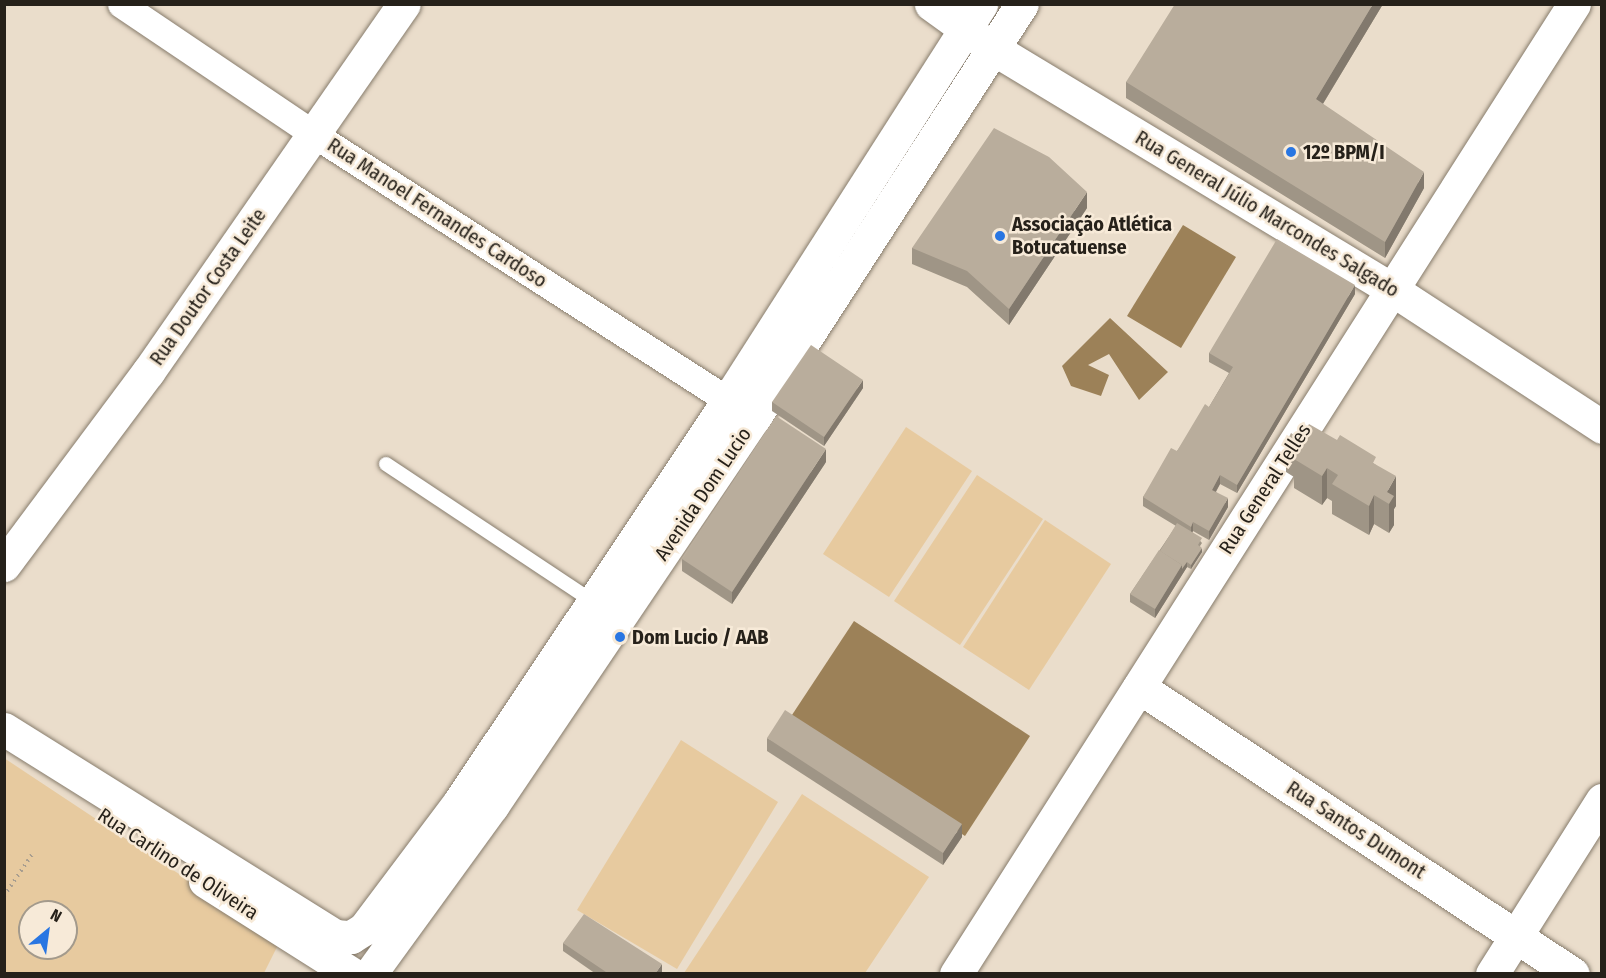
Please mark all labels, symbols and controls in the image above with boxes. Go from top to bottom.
street label: Rua General Júlio Marcondes Salgado [1131,126,1403,302]
street label: Rua Manoel Fernandes Cardoso [323,133,551,293]
place label: 12º BPM/I [1303,140,1385,164]
marker: 12º BPM/I [1284,145,1298,159]
street label: Rua Doutor Costa Leite [145,204,271,370]
place label: Associação Atlética Botucatuense [1012,213,1172,260]
marker: Associação Atlética Botucatuense [993,229,1007,243]
street label: Rua General Telles [1214,419,1316,559]
street label: Avenida Dom Lucio [650,423,756,565]
place label: Dom Lucio / AAB [632,625,769,649]
marker: Dom Lucio / AAB [613,630,627,644]
street label: Rua Santos Dumont [1282,776,1430,884]
street label: Rua Carlino de Oliveira [93,803,263,925]
north arrow [18,900,78,960]
text: N [47,905,65,926]

